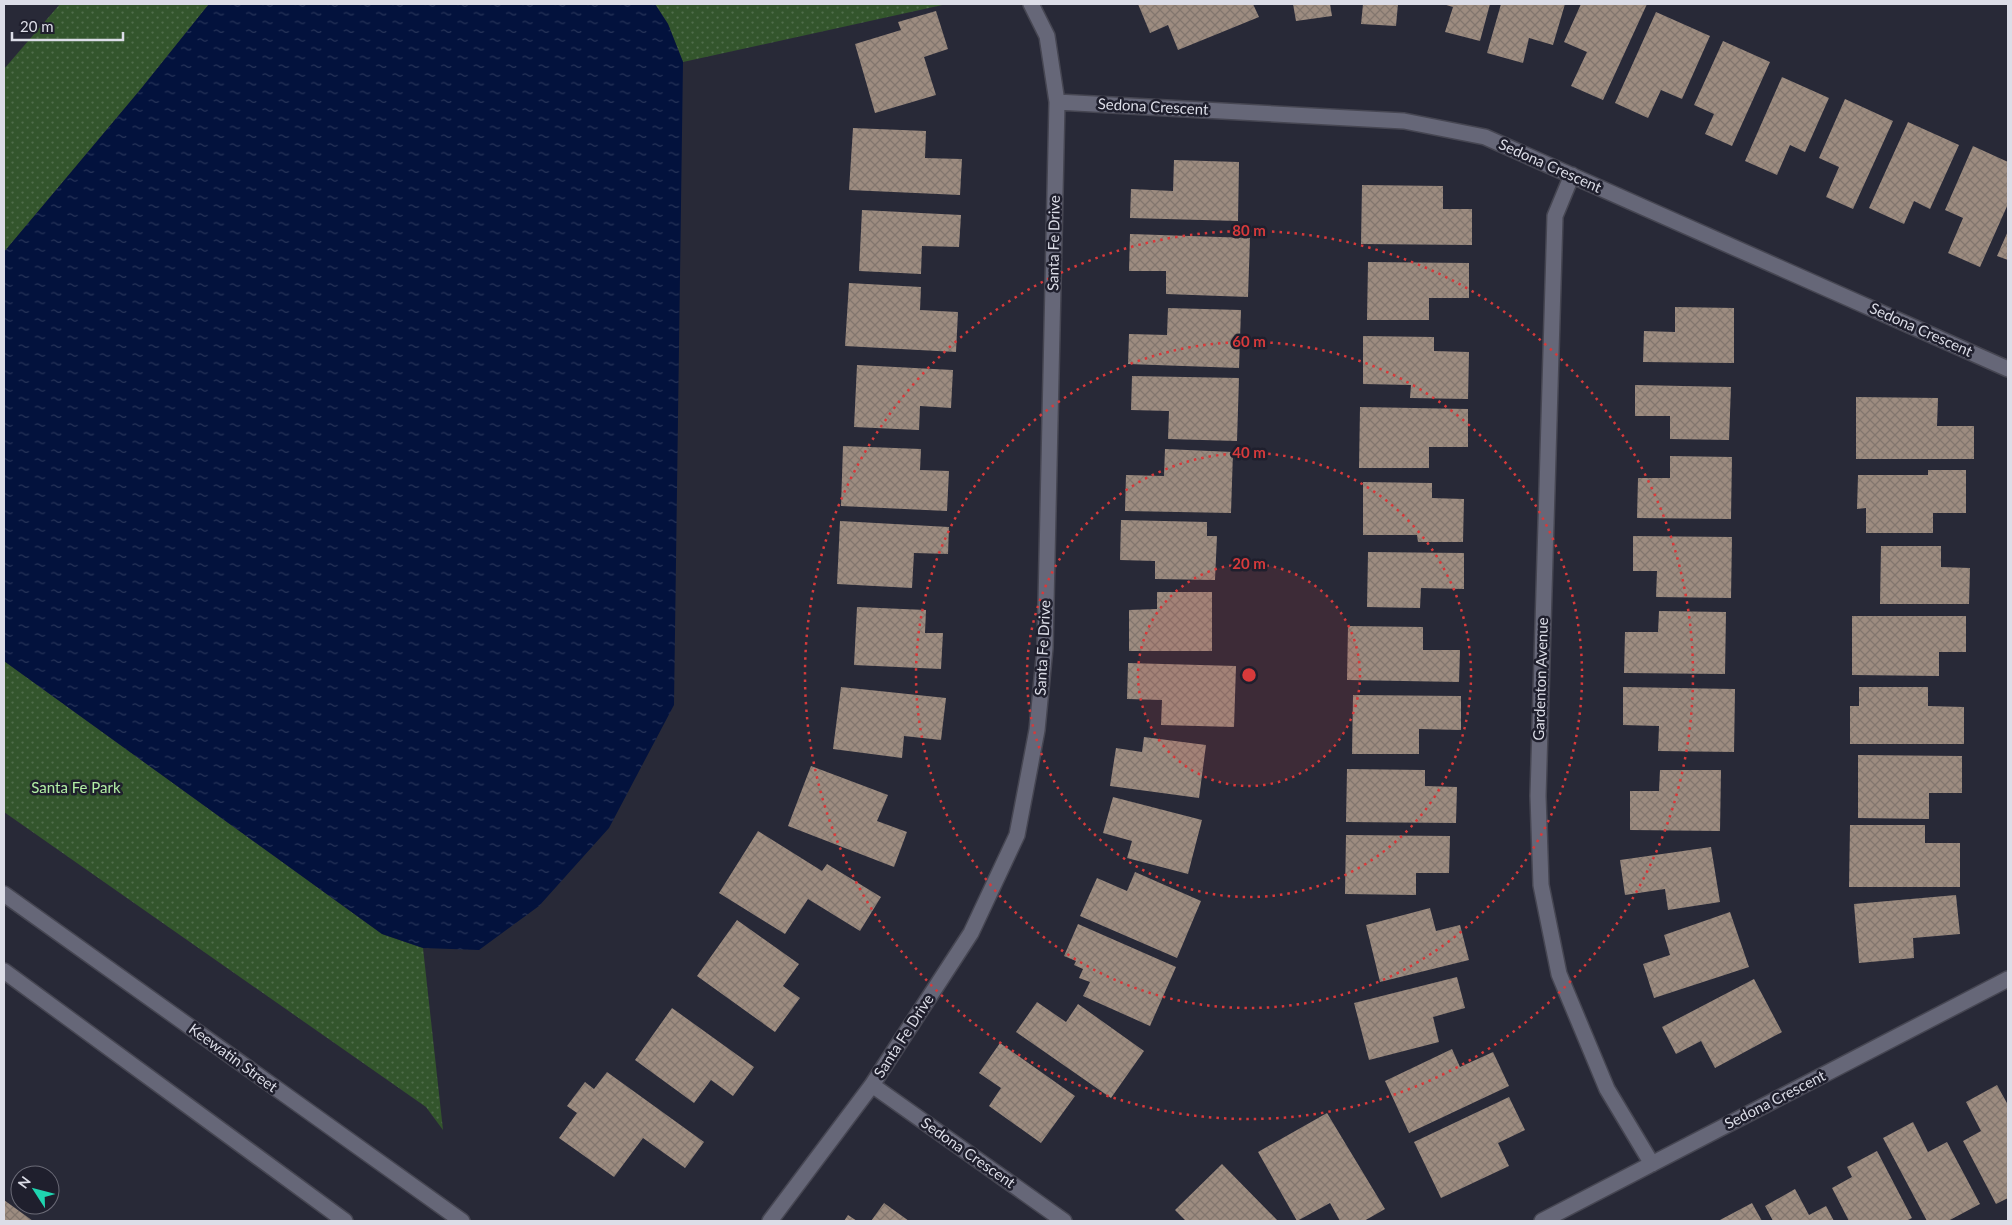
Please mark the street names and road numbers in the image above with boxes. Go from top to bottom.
street label: Sedona Crescent [1097,94,1209,118]
street label: Sedona Crescent [1496,134,1605,196]
street label: Santa Fe Drive [1043,195,1063,291]
street label: Sedona Crescent [1867,298,1976,360]
street label: Santa Fe Drive [1031,600,1053,696]
street label: Gardenton Avenue [1529,617,1551,741]
street label: Santa Fe Drive [870,990,937,1081]
street label: Keewatin Street [186,1019,282,1096]
street label: Sedona Crescent [1721,1066,1829,1132]
street label: Sedona Crescent [918,1113,1020,1192]

